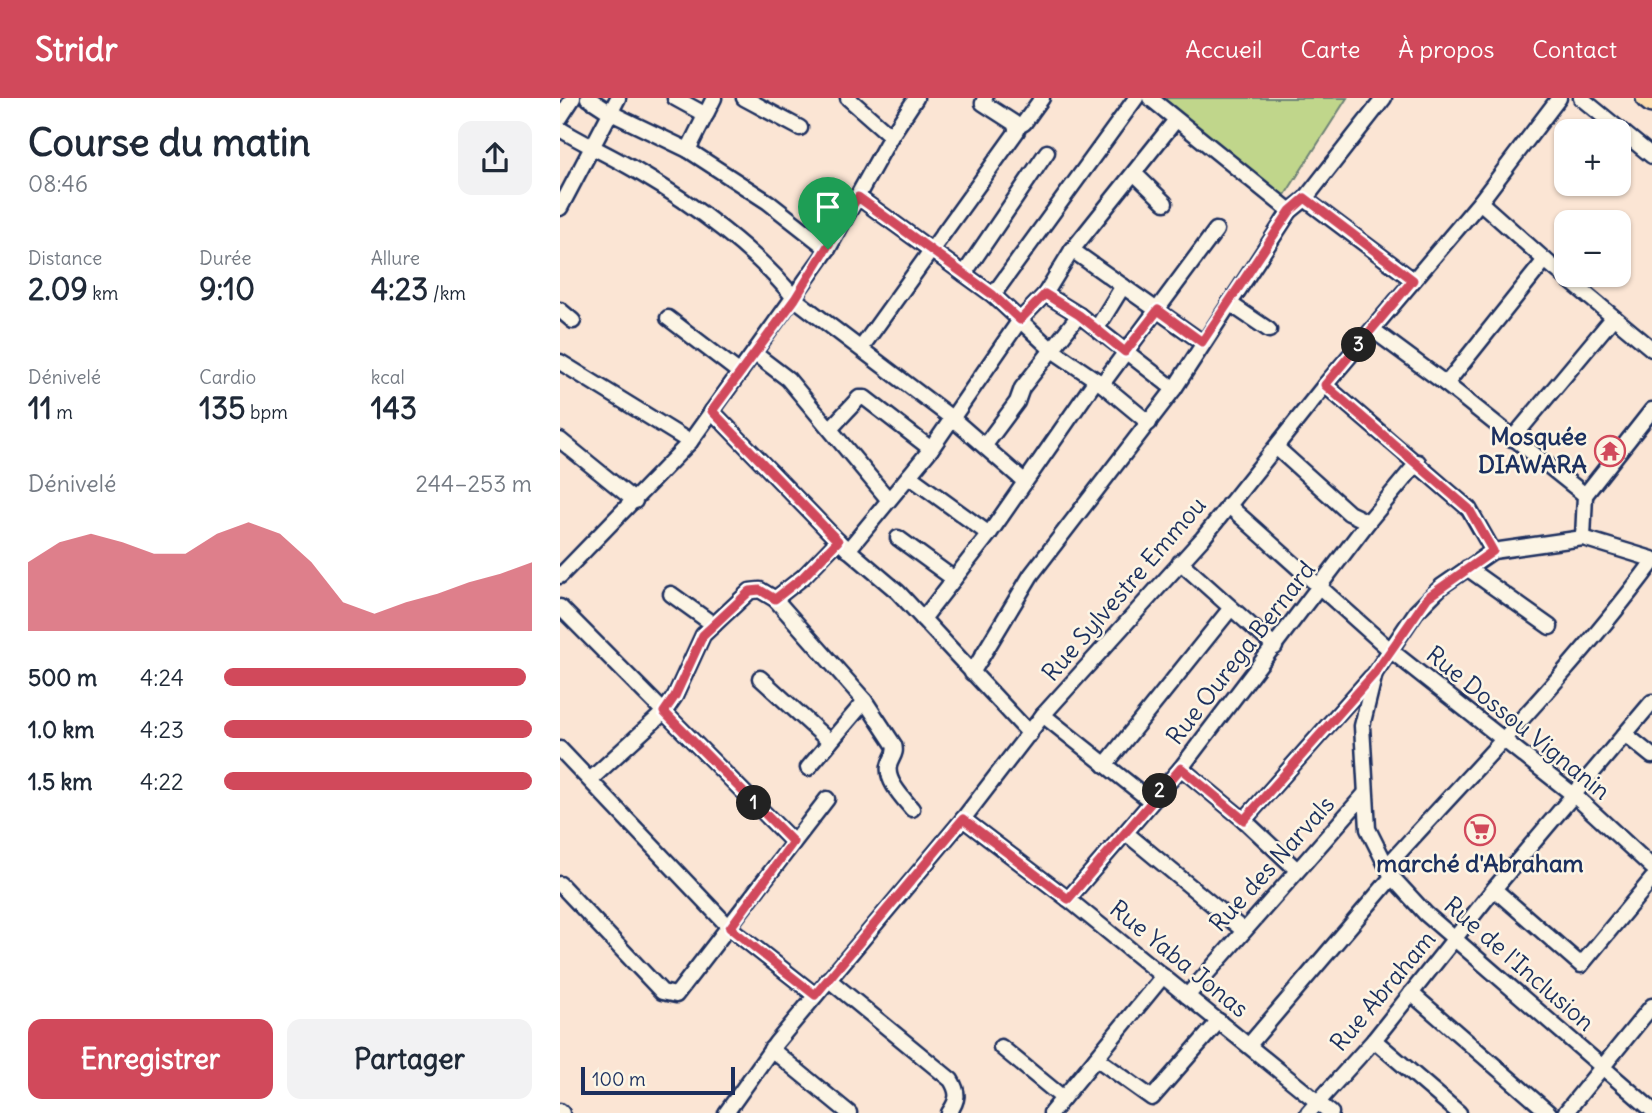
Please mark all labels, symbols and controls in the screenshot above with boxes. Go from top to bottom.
text: Stridr [35,28,118,70]
text: Accueil [1185,34,1262,64]
text: Carte [1300,34,1360,64]
text: À propos [1398,34,1494,64]
text: Contact [1532,34,1617,64]
text: Course du matin [28,119,310,166]
map controls [1554,119,1631,287]
button: + [1554,119,1631,196]
button: share [458,121,532,195]
text: 08:46 [28,169,88,198]
pin [798,177,858,249]
icon: arrive [809,188,847,226]
button: − [1554,210,1631,287]
text: Distance [28,246,102,270]
text: Durée [199,246,252,270]
text: Allure [371,246,420,270]
text: 2.09 [28,270,88,308]
text: 9:10 [199,270,255,308]
text: 4:23 [371,270,428,308]
text: km [88,281,119,305]
text: /km [428,281,466,305]
pin: 3 [1342,328,1376,362]
text: 3 [1353,332,1364,356]
text: Dénivelé [28,365,101,389]
text: Cardio [199,365,256,389]
text: kcal [371,365,405,389]
text: 11 [28,389,52,427]
text: 135 [199,389,246,427]
text: 143 [371,389,417,427]
text: m [52,400,73,424]
text: bpm [246,400,288,424]
place label: Mosquée DIAWARA [1478,421,1587,479]
temple icon: Mosquée DIAWARA [1593,434,1627,468]
text: Dénivelé [28,469,116,498]
text: 244–253 m [416,469,532,498]
street label: Rue Sylvestre Emmou [1035,490,1212,687]
street label: Rue Ourega Bernard [1159,555,1321,750]
street label: Rue Dossou Vignanin [1421,639,1617,806]
text: 500 m [28,663,97,692]
text: 4:24 [140,663,184,692]
text: 1.0 km [28,715,94,744]
text: 4:23 [140,715,184,744]
text: 1.5 km [28,767,93,796]
text: 4:22 [140,767,184,796]
pin: 2 [1142,774,1178,808]
text: 2 [1154,778,1165,802]
pin: 1 [736,786,772,820]
street label: Rue des Narvals [1202,789,1340,938]
text: 1 [750,790,757,814]
supermarket icon: marché d'Abraham [1463,813,1497,847]
place label: marché d'Abraham [1376,848,1584,878]
street label: Rue de l'Inclusion [1438,890,1601,1037]
street label: Rue Yaba Jonas [1104,893,1255,1023]
street label: Rue Abraham [1323,924,1441,1057]
button: Enregistrer [28,1019,273,1099]
button: Partager [287,1019,532,1099]
scale bar [581,1064,735,1096]
text: 100 m [592,1067,646,1091]

